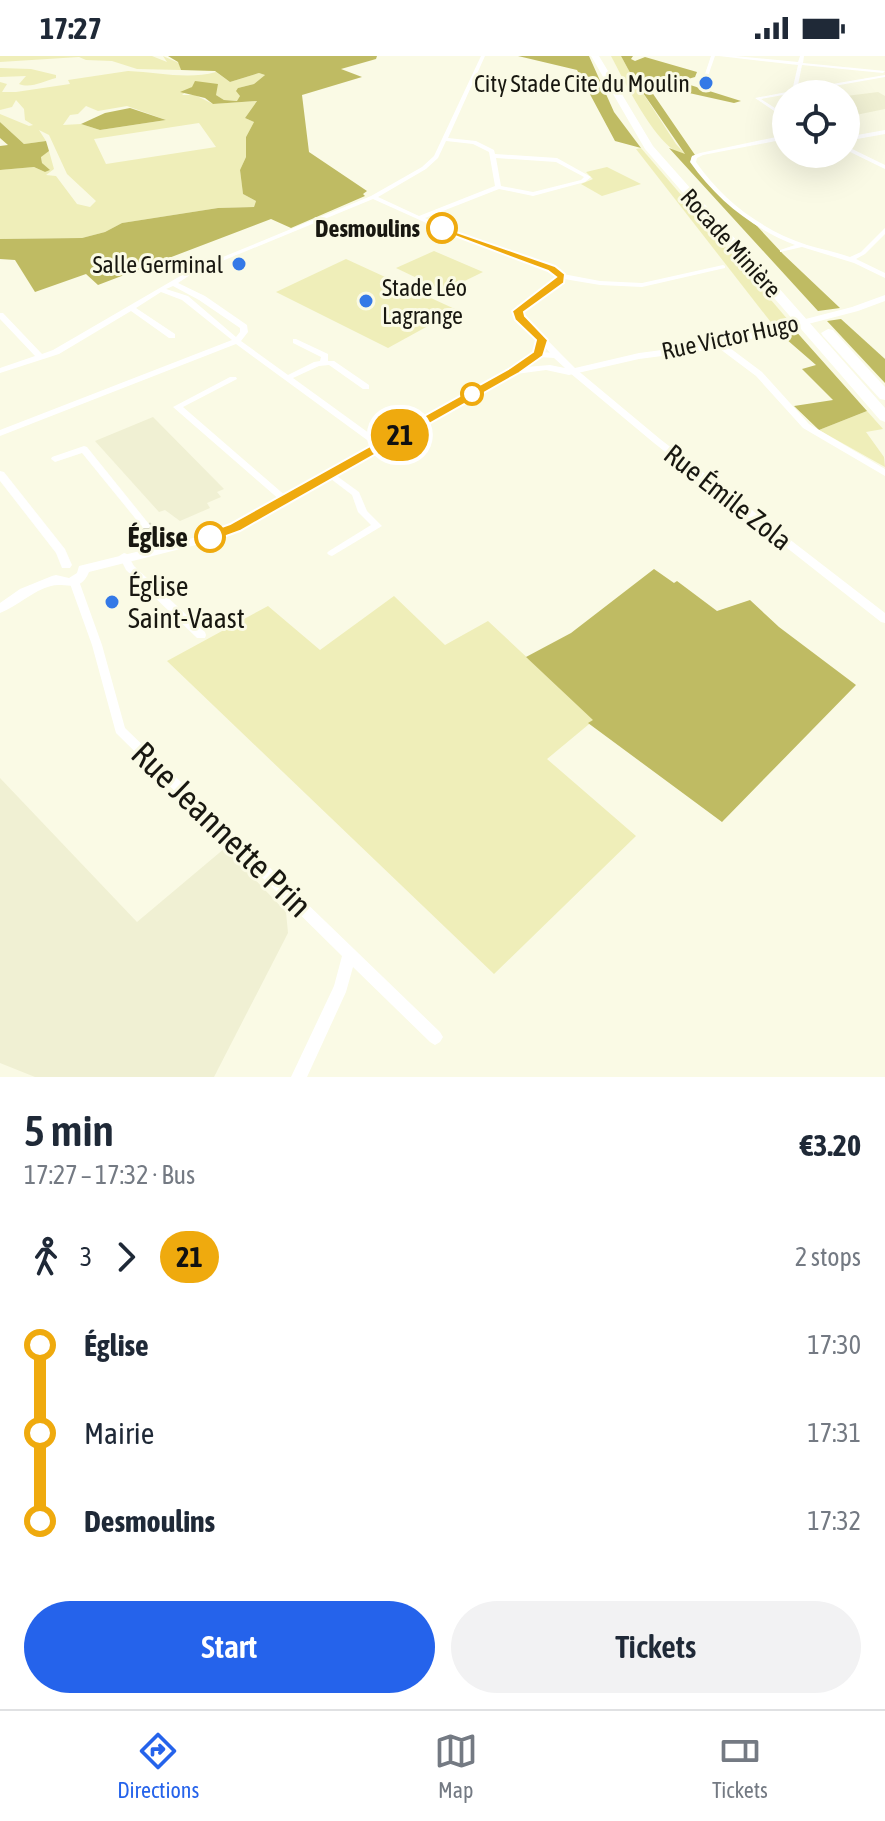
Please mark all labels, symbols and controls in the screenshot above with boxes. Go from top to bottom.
text: 17:27 [40,11,102,45]
place label: City Stade Cite du Moulin [474,70,690,97]
marker: City Stade Cite du Moulin [697,74,715,92]
map controls [772,80,860,168]
button: locate [772,80,860,168]
street label: Rocade Minière [675,183,787,303]
marker: Desmoulins [427,213,457,243]
place label: Desmoulins [315,215,421,242]
place label: Salle Germinal [92,251,224,278]
marker: Salle Germinal [230,255,248,273]
place label: Stade Léo Lagrange [382,274,467,329]
marker: Stade Léo Lagrange [357,292,375,310]
street label: Rue Victor Hugo [659,309,801,365]
unlabelled marker [461,383,483,405]
line badge: 21 [364,409,436,461]
text: 21 [387,419,413,451]
street label: Rue Émile Zola [658,437,798,557]
place label: Église [128,521,188,553]
marker: Église [195,522,225,552]
place label: Église Saint-Vaast [128,570,245,634]
marker: Église Saint-Vaast [103,593,121,611]
street label: Rue Jeannette Prin [124,734,320,924]
text: 5 min [24,1105,114,1155]
text: €3.20 [800,1128,861,1162]
text: 17:27 – 17:32 · Bus [24,1160,195,1190]
icon: walk [24,1235,68,1279]
icon: forward [104,1235,148,1279]
text: 21 [176,1241,203,1273]
text: 3 [80,1242,92,1272]
text: 2 stops [795,1242,861,1272]
text: Église [84,1328,149,1362]
text: 17:30 [807,1330,861,1360]
text: Mairie [84,1416,154,1450]
text: 17:31 [807,1418,861,1448]
text: Desmoulins [84,1504,215,1538]
text: 17:32 [807,1506,861,1536]
button: Start [24,1601,435,1693]
button: Tickets [451,1601,861,1693]
tab: Directions [117,1729,199,1803]
tab: Map [434,1729,478,1803]
tab: Tickets [712,1729,768,1803]

